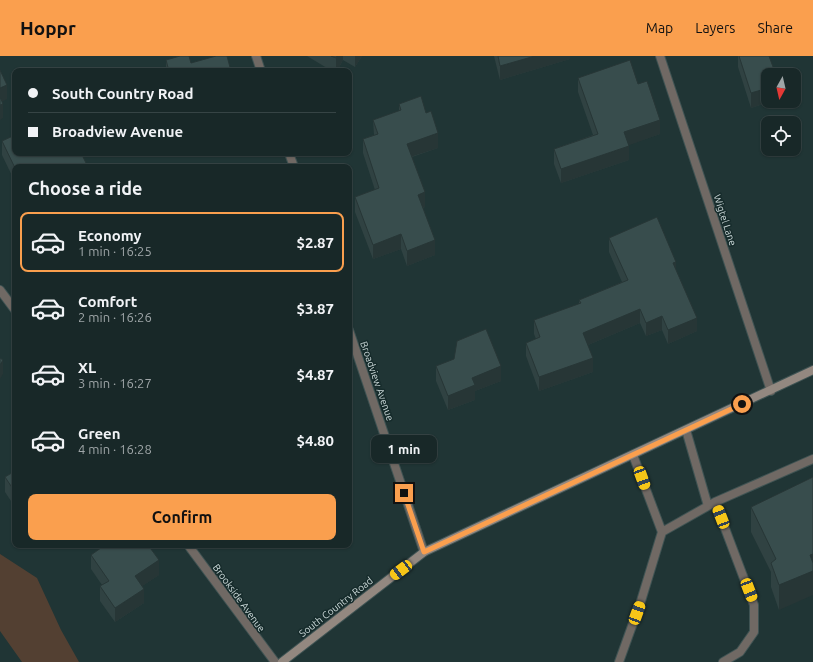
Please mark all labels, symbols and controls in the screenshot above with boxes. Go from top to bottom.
text: Hoppr [20,17,76,39]
text: Map [646,20,673,36]
text: Layers [695,20,735,36]
text: Share [757,20,793,36]
north arrow [761,68,801,108]
map controls [761,68,801,156]
text: South Country Road [52,85,193,102]
button: locate [761,116,801,156]
text: Broadview Avenue [52,123,183,140]
text: Choose a ride [28,178,142,198]
street label: Wigtel Lane [712,193,738,247]
icon: car [30,224,66,260]
text: Economy [78,227,142,244]
text: $2.87 [296,234,334,251]
text: 1 min · 16:25 [78,244,152,258]
icon: car [30,290,66,326]
text: Comfort [78,293,137,310]
text: $3.87 [296,300,334,317]
text: 2 min · 16:26 [78,310,152,324]
street label: Broadview Avenue [358,340,396,422]
icon: car [30,356,66,392]
text: XL [78,359,96,376]
text: $4.87 [296,366,334,383]
text: 3 min · 16:27 [78,376,152,390]
route start [733,395,751,413]
icon: car [30,422,66,458]
text: Green [78,425,120,442]
text: $4.80 [296,432,334,449]
callout: 1 min [371,435,437,463]
text: 4 min · 16:28 [78,442,152,456]
text: 1 min [388,442,420,456]
car [632,465,652,491]
route end [395,484,413,502]
button: Confirm [28,494,336,540]
car [711,504,731,530]
car [388,558,414,582]
street label: Brookside Avenue [211,562,267,634]
street label: South Country Road [297,575,375,639]
car [739,577,759,603]
car [627,600,647,626]

